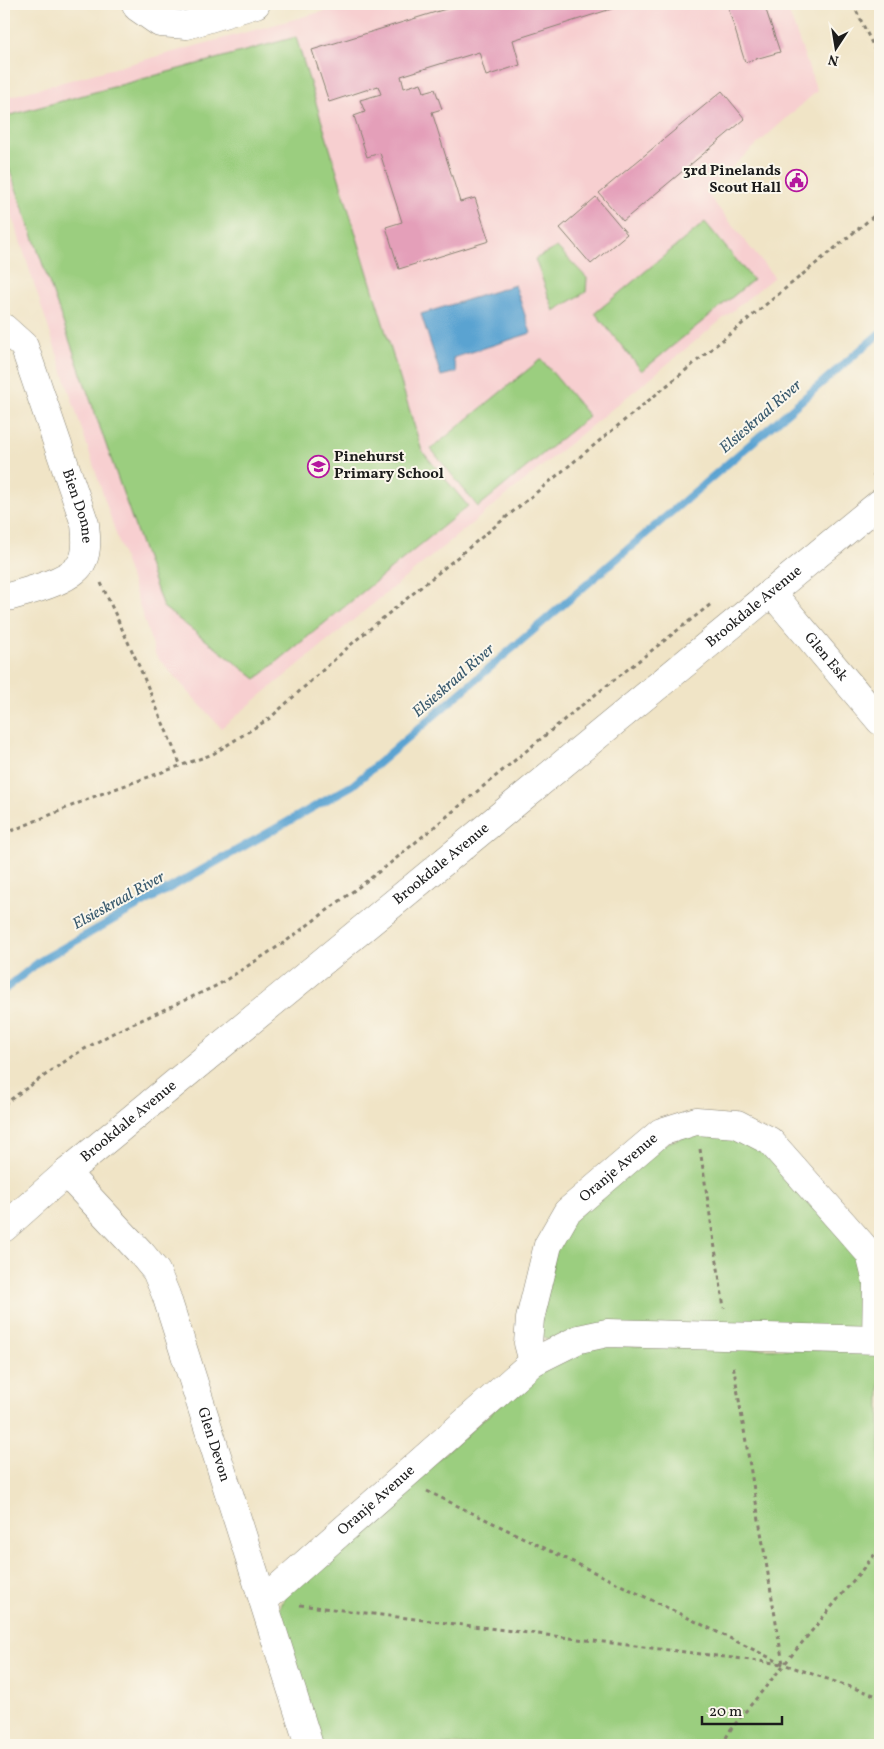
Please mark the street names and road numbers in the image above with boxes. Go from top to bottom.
street label: Bien Donne [56,466,97,544]
street label: Brookdale Avenue [701,561,807,653]
street label: Glen Esk [799,628,853,686]
street label: Brookdale Avenue [389,818,494,910]
street label: Brookdale Avenue [76,1075,181,1167]
street label: Oranje Avenue [575,1128,663,1207]
street label: Glen Devon [192,1405,235,1485]
street label: Oranje Avenue [333,1461,420,1541]

